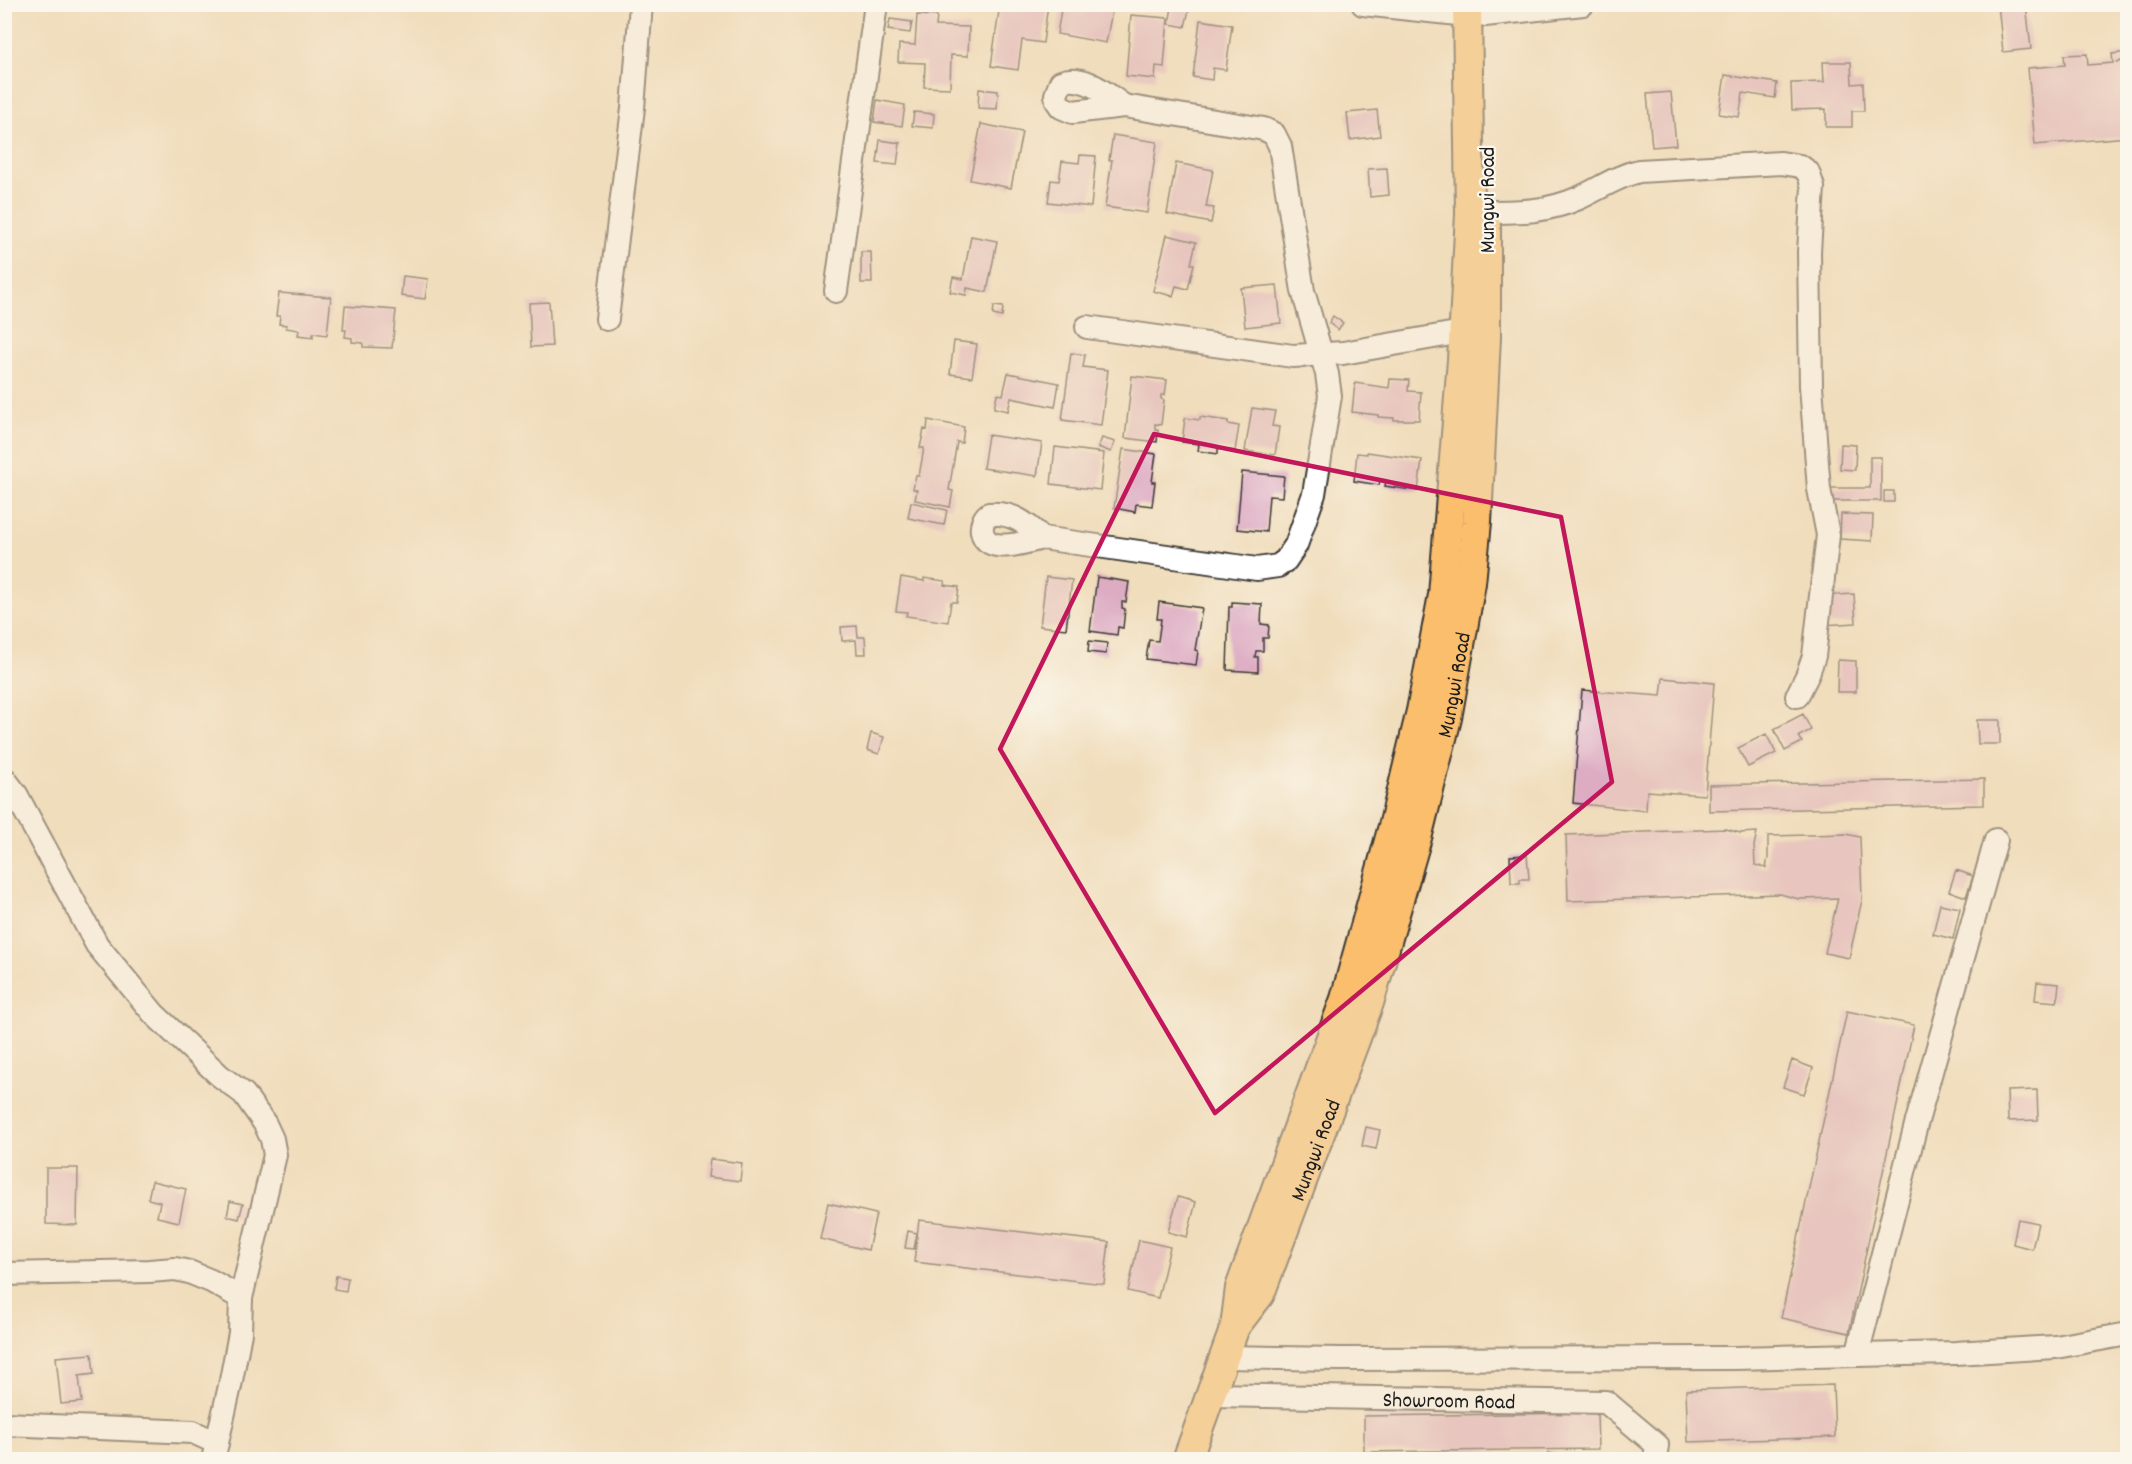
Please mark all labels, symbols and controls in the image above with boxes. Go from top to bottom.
street label: Mungwi Road [1474,147,1505,253]
street label: Mungwi Road [1431,630,1481,741]
street label: Mungwi Road [1284,1095,1351,1206]
street label: Showroom Road [1382,1386,1516,1419]

